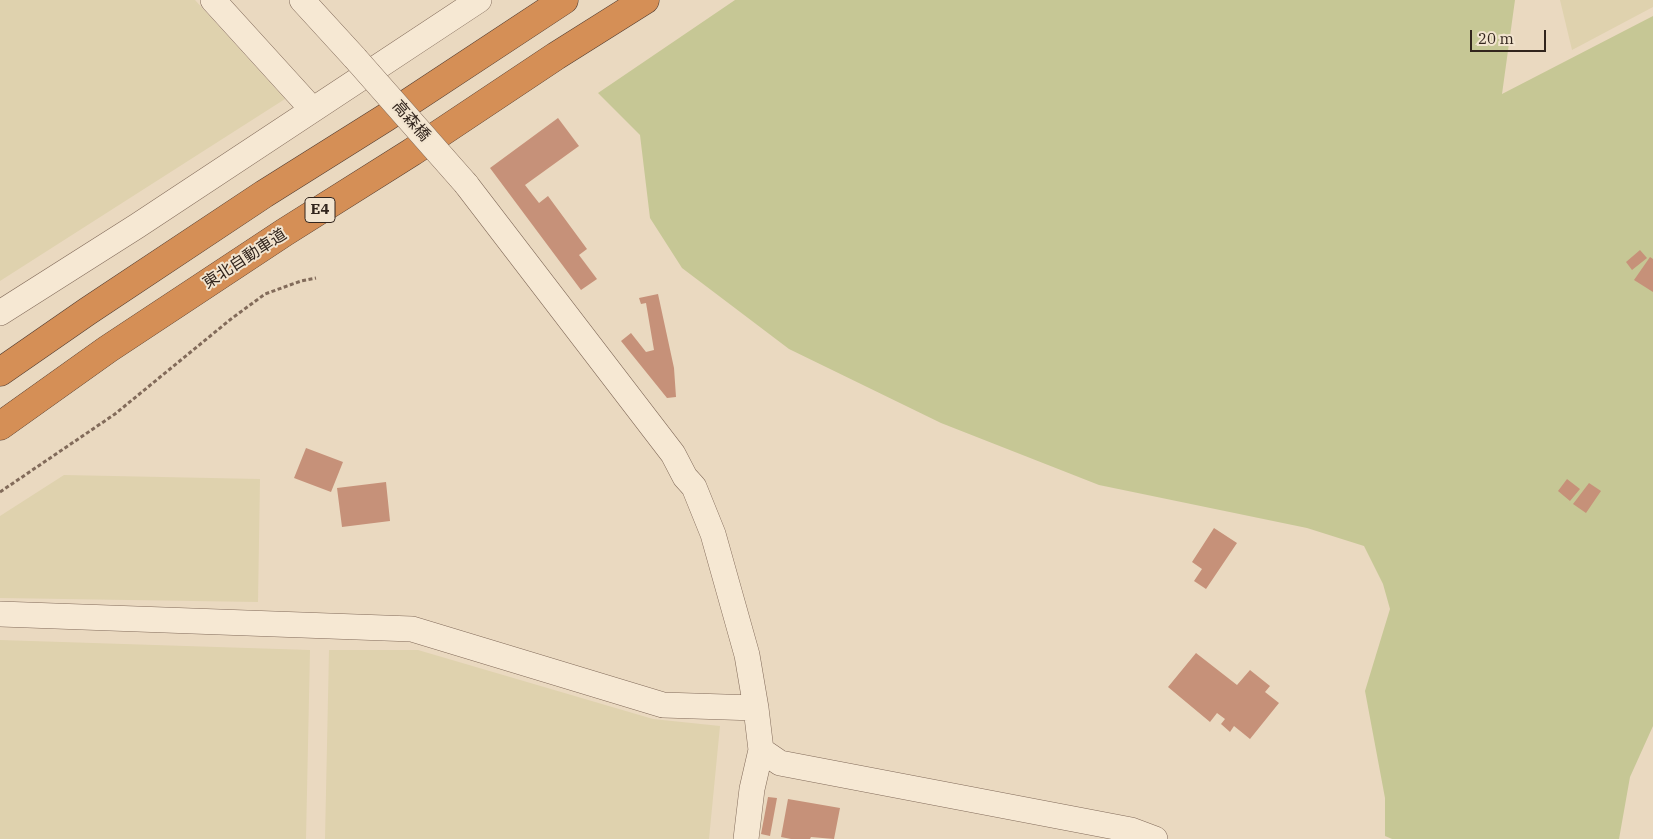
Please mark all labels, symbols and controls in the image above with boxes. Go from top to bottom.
scale bar [1473,20,1549,52]
text: 20 m [1478,29,1514,48]
street label: 高森橋 [388,97,434,145]
road number: E4 [305,198,335,222]
street label: 東北自動車道 [200,225,290,293]

